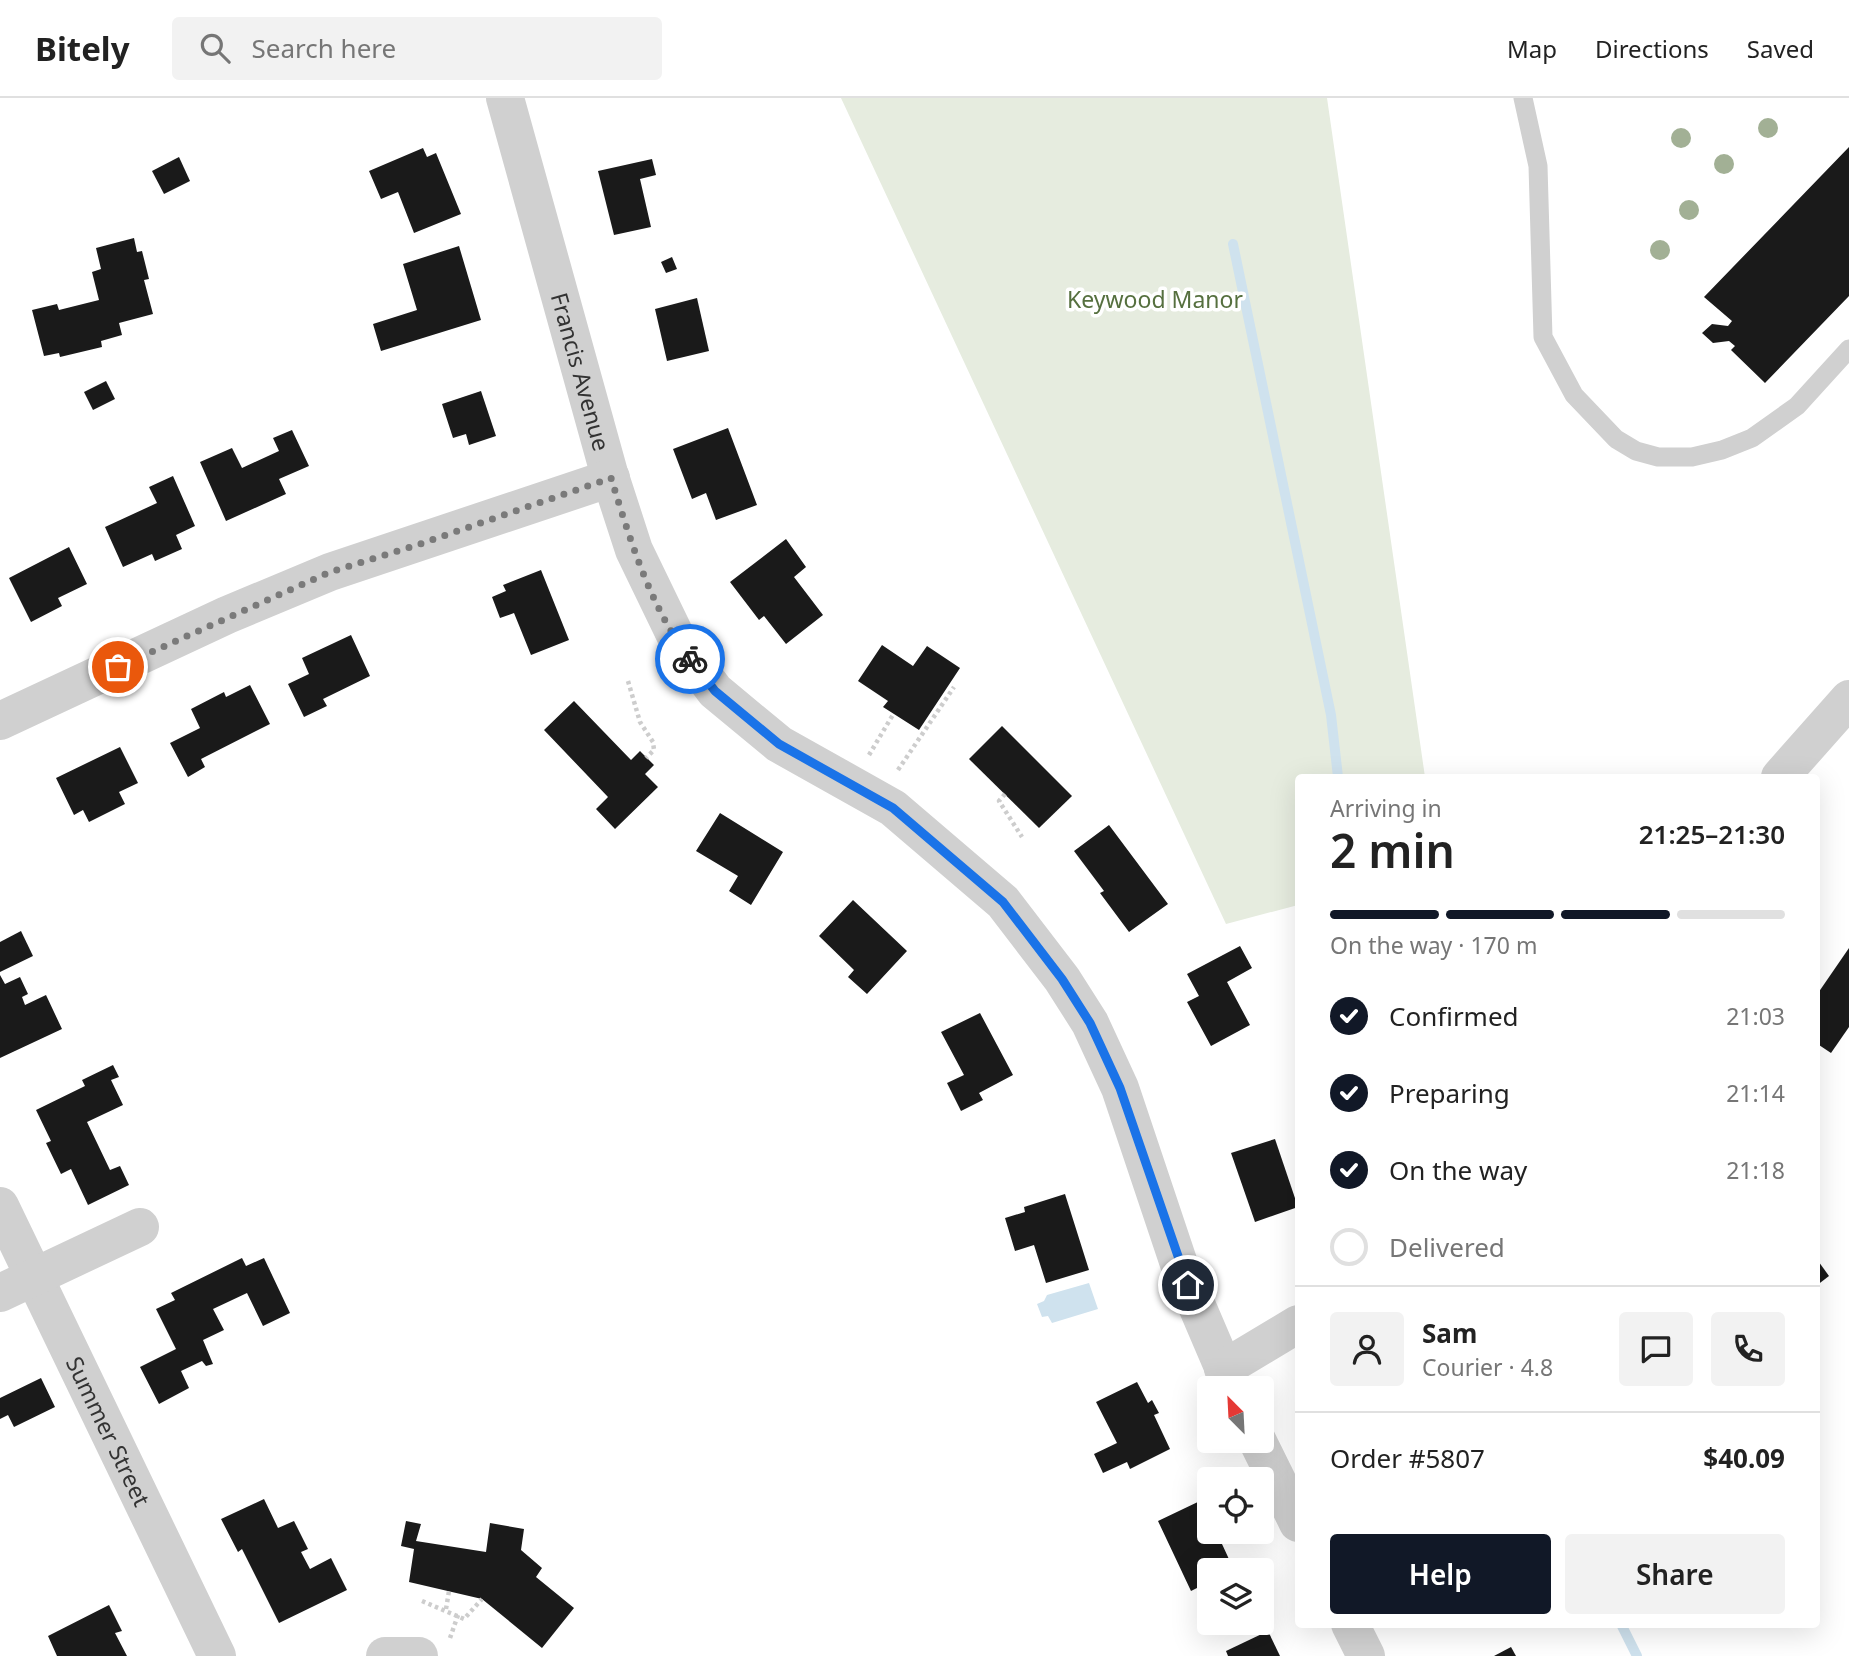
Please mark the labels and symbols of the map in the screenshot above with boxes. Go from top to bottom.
park label: Keywood Manor [1067,283,1243,315]
street label: Francis Avenue [544,289,618,454]
courier [655,624,725,694]
pin [88,637,148,697]
pin [1158,1255,1218,1315]
street label: Summer Street [59,1351,158,1511]
north arrow [1197,1376,1274,1452]

